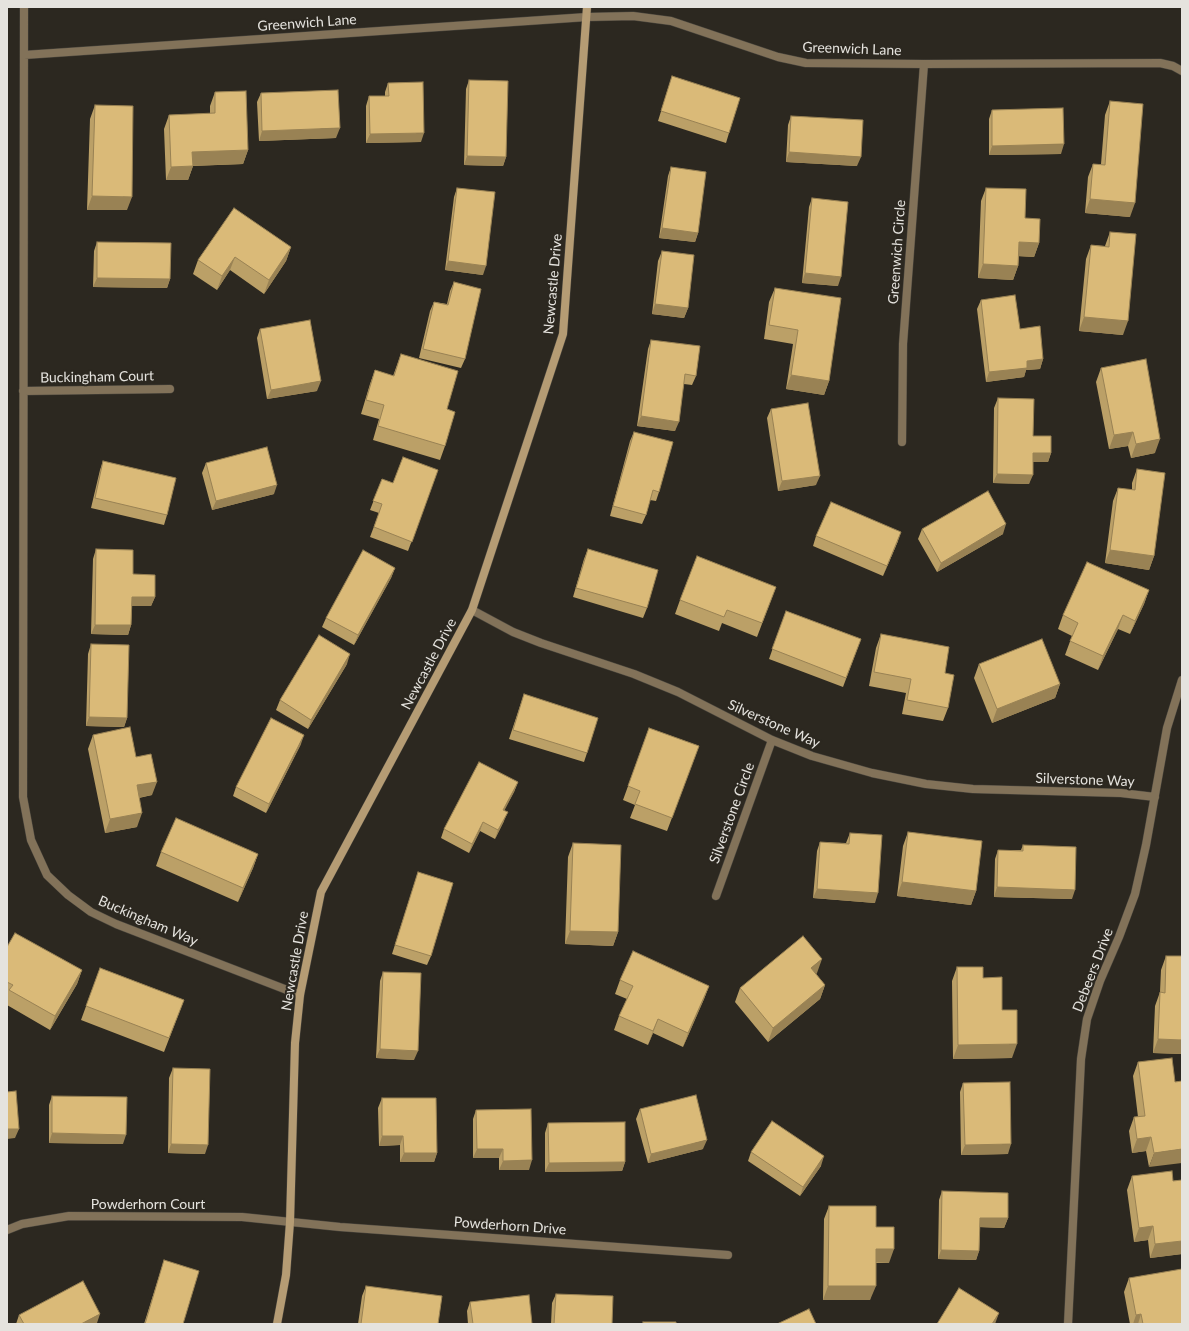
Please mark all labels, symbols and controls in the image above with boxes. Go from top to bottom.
street label: Greenwich Lane [257,11,357,35]
street label: Greenwich Lane [802,39,902,59]
street label: Greenwich Circle [885,199,909,305]
street label: Newcastle Drive [540,233,566,335]
street label: Buckingham Court [40,368,154,386]
street label: Newcastle Drive [398,615,460,713]
street label: Silverstone Way [725,696,823,752]
street label: Silverstone Circle [706,760,758,866]
street label: Silverstone Way [1035,770,1135,790]
street label: Buckingham Way [96,892,200,950]
street label: Newcastle Drive [278,910,312,1012]
street label: Debeers Drive [1069,926,1117,1014]
street label: Powderhorn Court [91,1196,205,1212]
street label: Powderhorn Drive [453,1214,567,1238]

